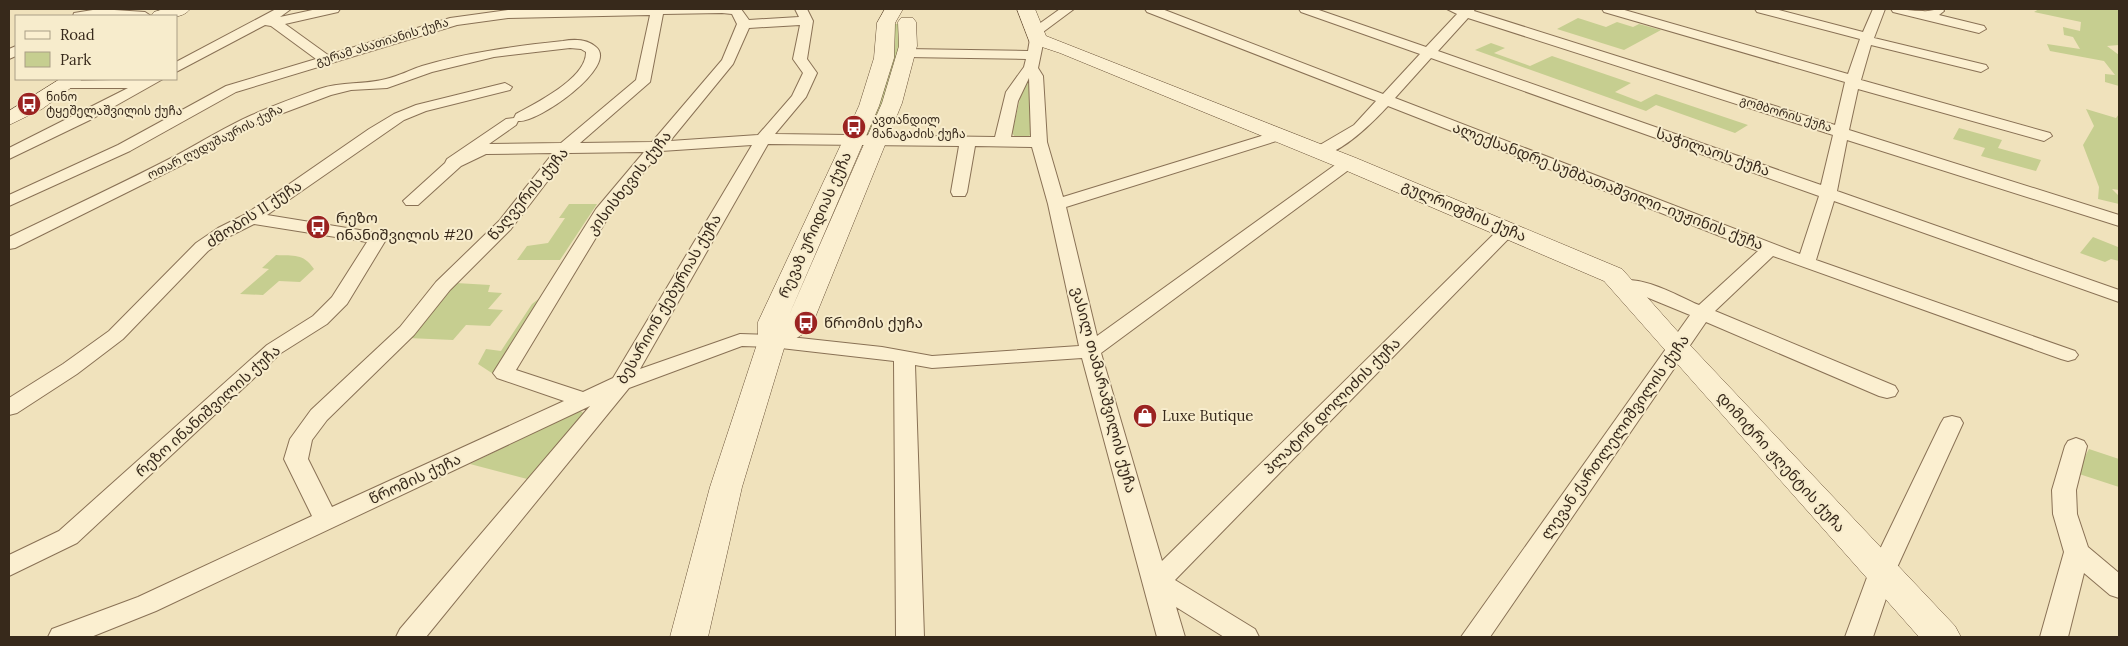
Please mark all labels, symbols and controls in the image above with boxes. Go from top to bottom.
street label: გურამ ასათიანის ქუჩა [314,14,450,69]
legend [15,15,178,80]
text: Road [60,25,95,44]
text: Park [60,50,91,69]
place label: ნინო ტყეშელაშვილის ქუჩა [46,89,182,119]
bus stop icon: ნინო ტყეშელაშვილის ქუჩა [16,91,42,117]
street label: გომბორის ქუჩა [1738,92,1834,135]
street label: ოთარ ღუდუშაურის ქუჩა [145,101,285,183]
place label: ავთანდილ მანაგაძის ქუჩა [872,112,966,141]
bus stop icon: ავთანდილ მანაგაძის ქუჩა [841,114,867,140]
street label: ალექსანდრე სუმბათაშვილი-იუჟინის ქუჩა [1450,117,1766,254]
street label: საჭილაოს ქუჩა [1654,123,1773,180]
street label: კისისხევის ქუჩა [582,127,675,239]
street label: წაღვერის ქუჩა [483,143,572,244]
street label: რევაზ ურიდიას ქუჩა [774,149,855,301]
street label: ძმობის II ქუჩა [202,176,305,251]
street label: გულრიფშის ქუჩა [1399,176,1529,245]
place label: რეზო ინანიშვილის #20 [336,208,473,244]
street label: ბესარიონ ქებურიას ქუჩა [612,210,725,387]
bus stop icon: რეზო ინანიშვილის #20 [305,214,331,240]
street label: ვასილ თამარაშვილის ქუჩა [1068,285,1141,495]
bus stop icon: წრომის ქუჩა [793,310,819,336]
place label: წრომის ქუჩა [824,313,923,332]
street label: ლევან ქართლელიშვილის ქუჩა [1536,331,1693,543]
street label: პლატონ დოლიძის ქუჩა [1259,333,1404,478]
street label: რეზო ინანიშვილის ქუჩა [131,341,284,481]
street label: დიმიტრი ჟღენტის ქუჩა [1713,387,1850,536]
shop icon: Luxe Butique [1132,403,1158,429]
place label: Luxe Butique [1162,406,1254,425]
street label: წრომის ქუჩა [366,449,464,508]

